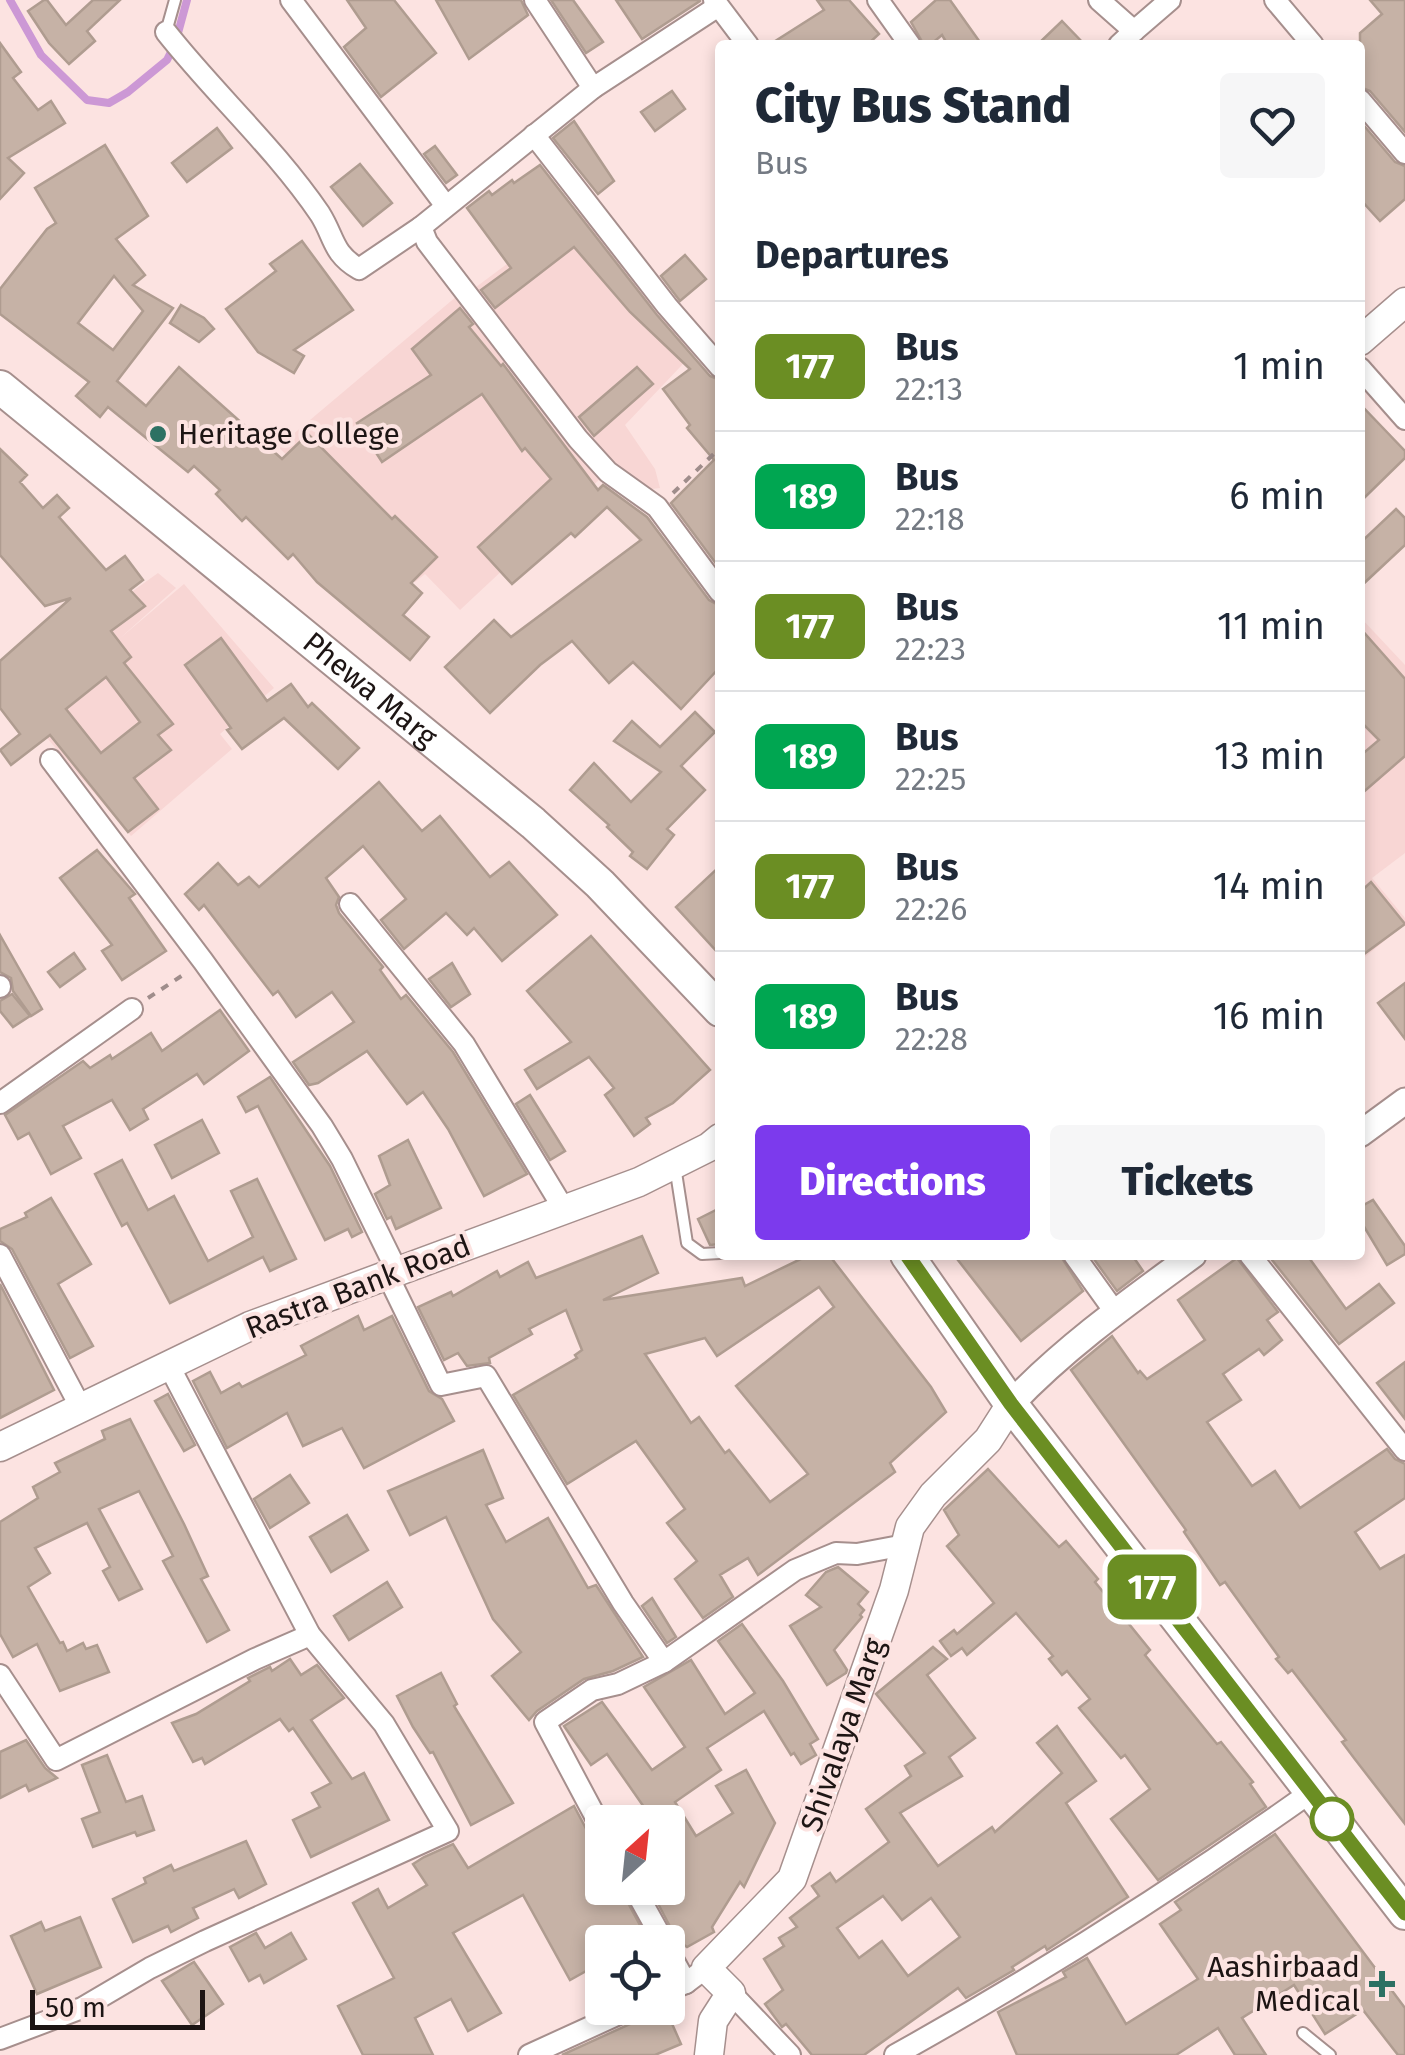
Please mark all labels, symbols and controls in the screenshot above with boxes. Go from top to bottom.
button: heart [1220,73,1325,178]
text: City Bus Stand [755,77,1071,135]
text: Bus [755,144,808,182]
text: Departures [755,232,949,278]
text: Bus [895,324,959,370]
text: 1 min [1233,343,1325,389]
text: 177 [785,345,835,387]
text: 22:13 [895,370,963,408]
place label: Heritage College [178,416,400,452]
marker: Heritage College [147,423,169,445]
text: Bus [895,454,959,500]
text: 6 min [1229,473,1325,519]
text: 189 [782,475,838,517]
text: 22:18 [895,500,965,538]
text: Bus [895,584,959,630]
text: 11 min [1217,603,1325,649]
text: 177 [785,605,835,647]
street label: Phewa Marg [296,624,445,755]
text: 22:23 [895,630,966,668]
text: Bus [895,714,959,760]
text: 13 min [1214,733,1325,779]
text: 189 [782,735,838,777]
text: 22:25 [895,760,966,798]
text: Bus [895,844,959,890]
text: 14 min [1213,863,1325,909]
text: 177 [785,865,835,907]
text: 22:26 [895,890,967,928]
text: Bus [895,974,959,1020]
text: 16 min [1213,993,1325,1039]
text: 189 [782,995,838,1037]
text: 22:28 [895,1020,968,1058]
button: Directions [755,1125,1030,1240]
button: Tickets [1050,1125,1325,1240]
street label: Rastra Bank Road [240,1228,476,1346]
line badge: 177 [1094,1554,1210,1620]
text: 177 [1127,1566,1177,1608]
street label: Shivalaya Marg [793,1633,893,1836]
unlabelled marker [1311,1798,1353,1840]
north arrow [585,1805,685,1905]
map controls [585,1805,685,2025]
button: locate [585,1925,685,2025]
place label: Aashirbaad Medical [1207,1949,1360,2019]
marker: Aashirbaad Medical [1369,1971,1395,1997]
scale bar [30,1985,205,2030]
text: 50 m [45,1991,106,2024]

